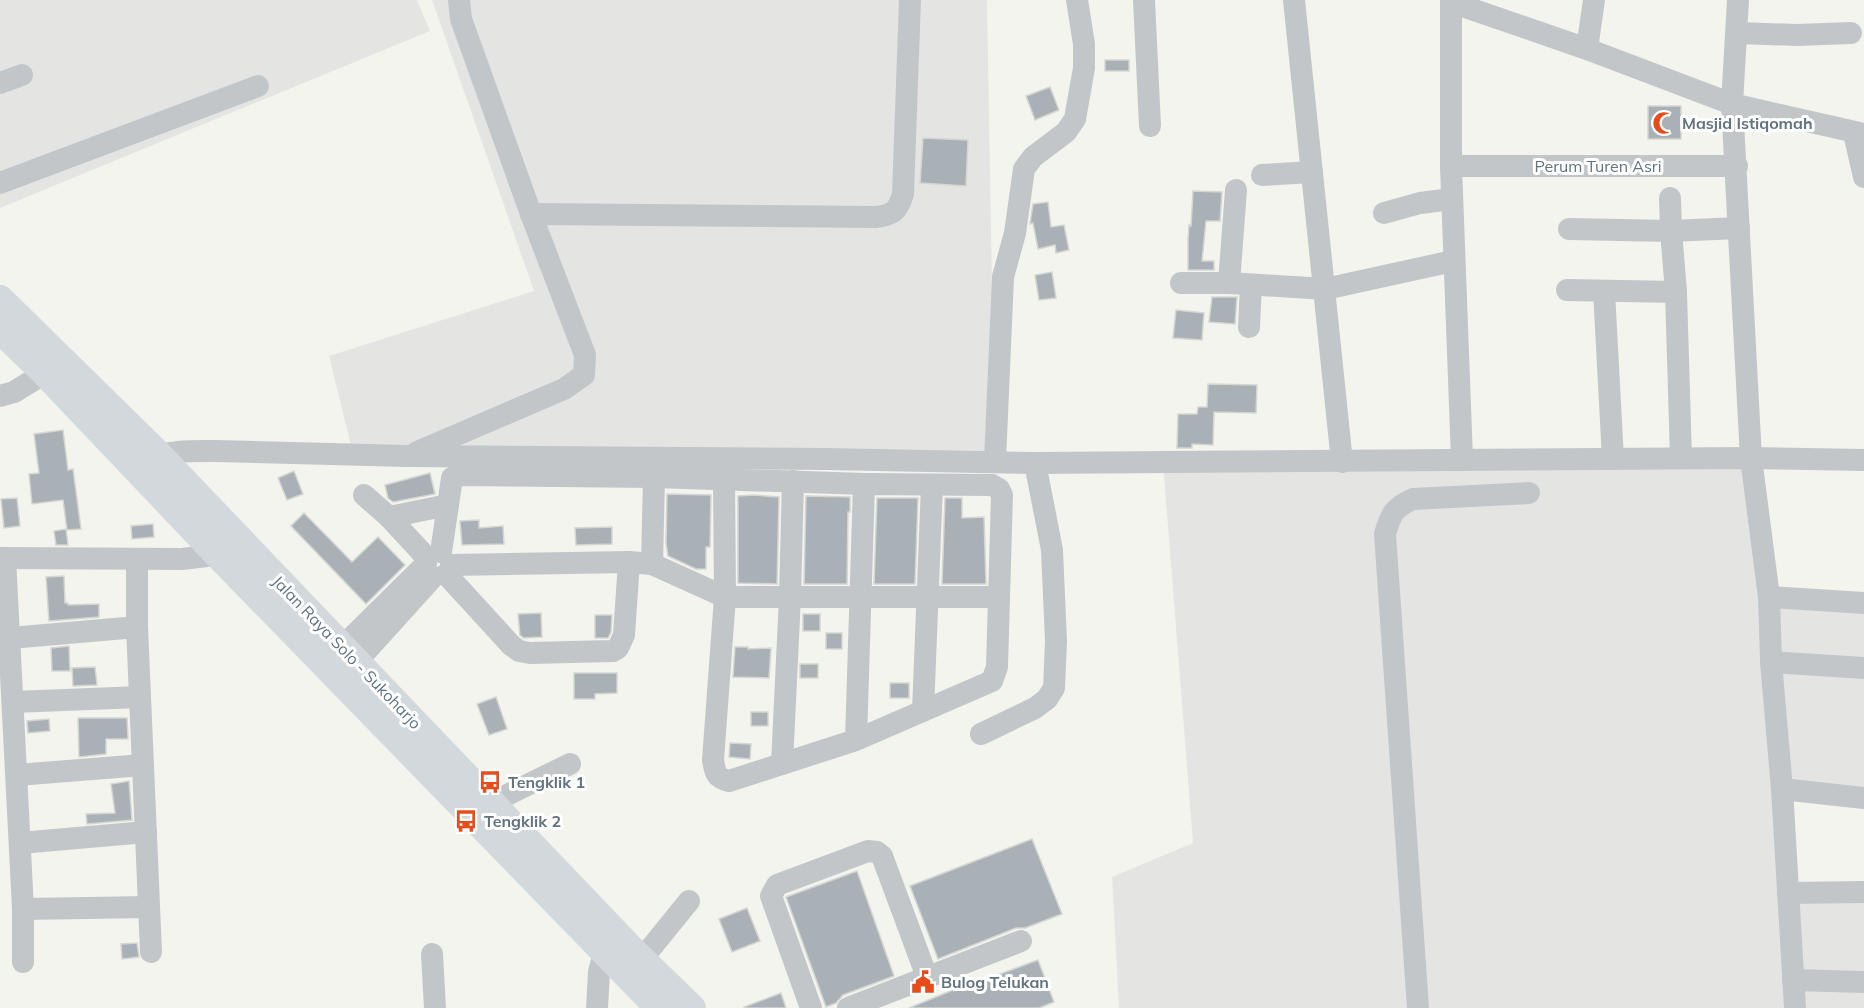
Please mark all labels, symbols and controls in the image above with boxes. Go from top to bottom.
mosque icon: Masjid Istiqomah [1651,110,1677,136]
place label: Masjid Istiqomah [1682,113,1813,133]
street label: Perum Turen Asri [1535,156,1661,176]
street label: Jalan Raya Solo - Sukoharjo [268,571,426,733]
bus stop icon: Tengklik 1 [477,769,503,795]
place label: Tengklik 1 [508,772,585,792]
bus stop icon: Tengklik 2 [453,808,479,834]
place label: Tengklik 2 [484,811,561,831]
public building icon: Bulog Telukan [910,969,936,995]
place label: Bulog Telukan [941,972,1049,992]

